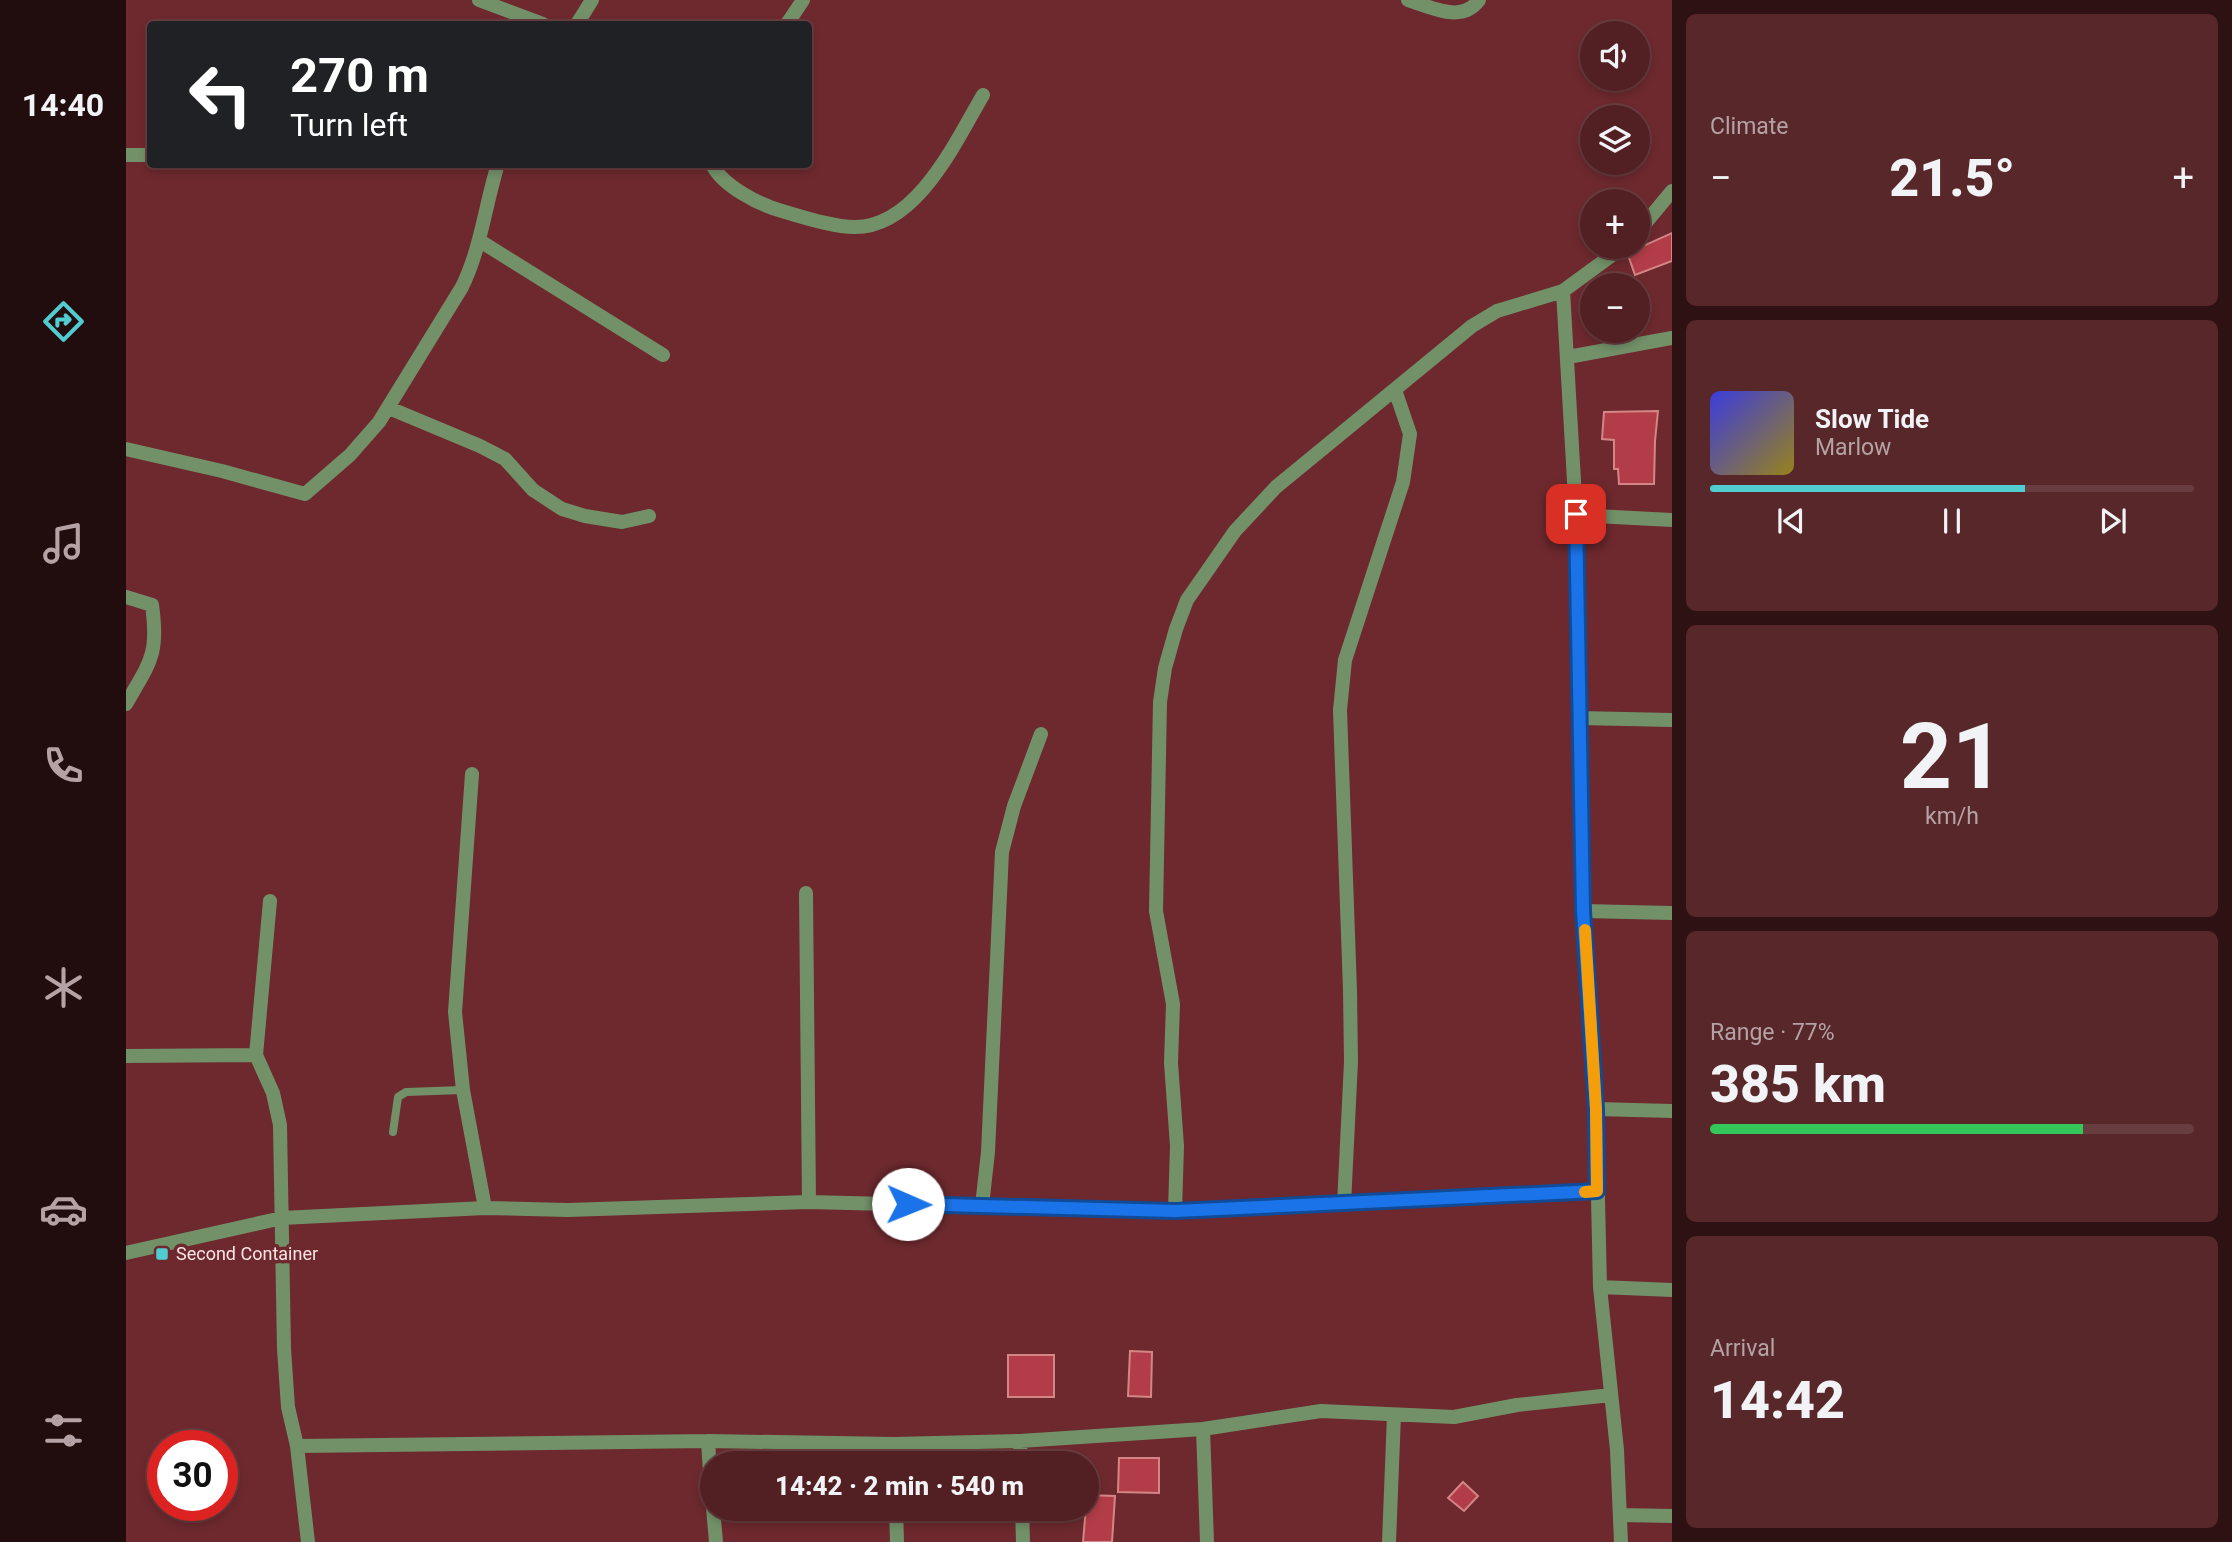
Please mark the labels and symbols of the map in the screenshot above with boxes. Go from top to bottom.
pin [1546,484,1606,544]
position arrow [871,1167,945,1241]
place label: Second Container [176,1243,318,1264]
marker: Second Container [154,1246,170,1262]
speed limit sign: 30 [147,1430,238,1521]

